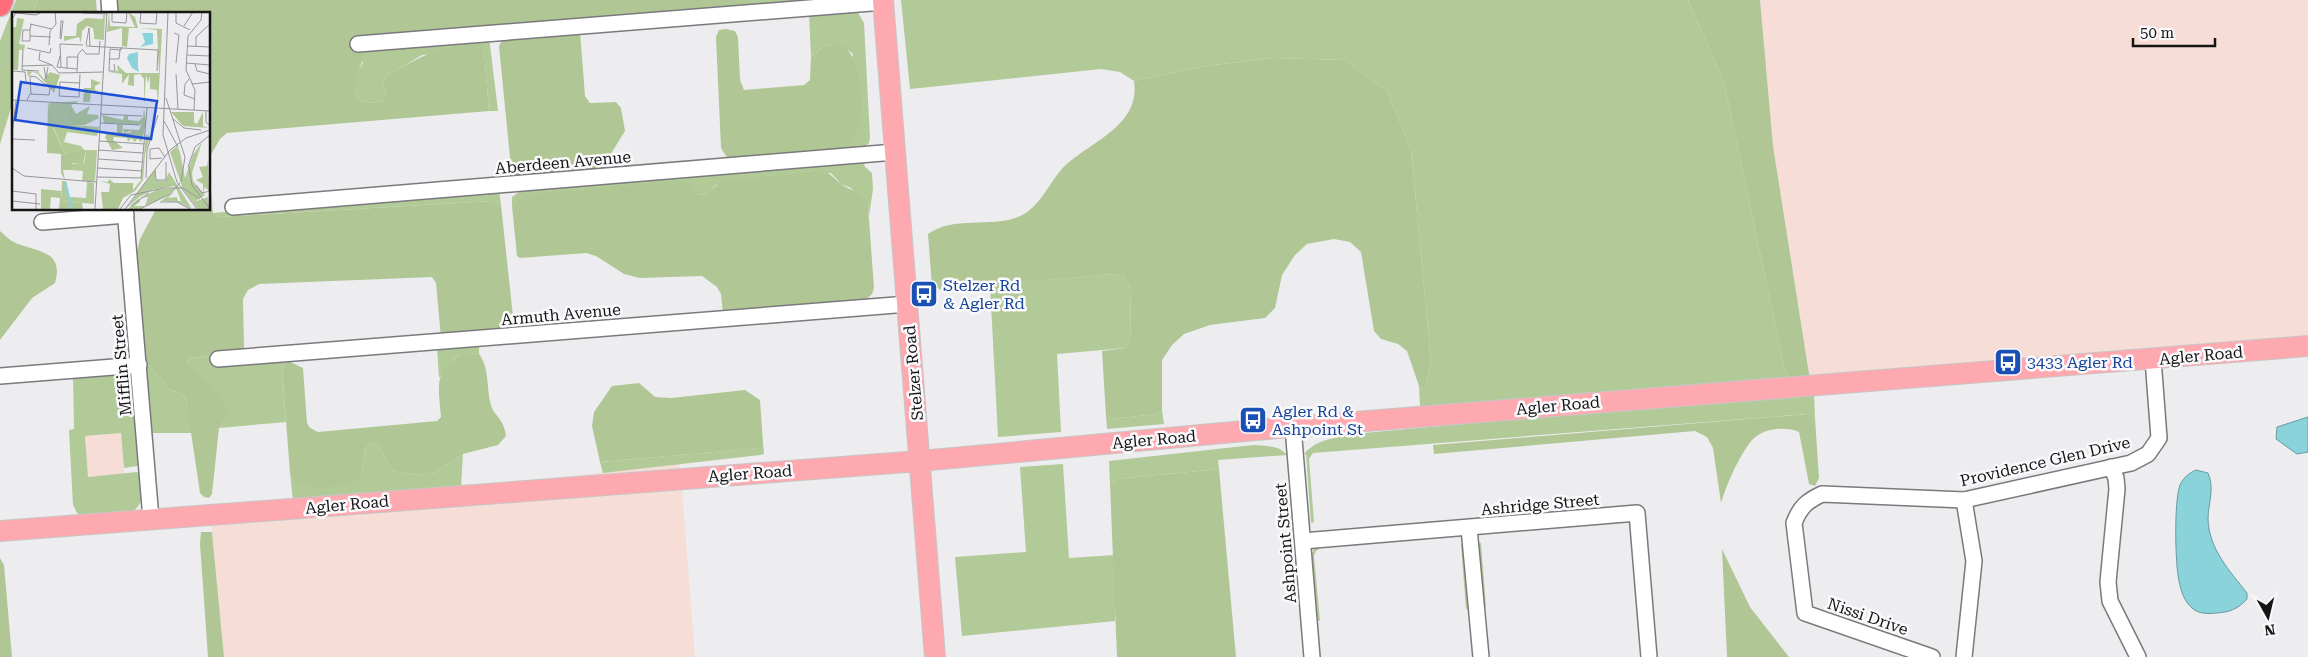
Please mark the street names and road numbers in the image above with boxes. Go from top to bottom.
street label: Aberdeen Avenue [494,147,632,178]
street label: Armuth Avenue [500,300,622,329]
street label: Mifflin Street [108,313,135,417]
street label: Stelzer Road [900,325,927,421]
street label: Agler Road [2158,342,2244,369]
street label: Agler Road [1515,392,1601,419]
street label: Agler Road [1111,426,1197,453]
street label: Providence Glen Drive [1958,433,2132,490]
street label: Agler Road [707,461,793,486]
street label: Ashpoint Street [1271,482,1300,604]
street label: Ashridge Street [1480,490,1600,519]
street label: Agler Road [304,491,390,518]
street label: Nissi Drive [1825,594,1911,639]

